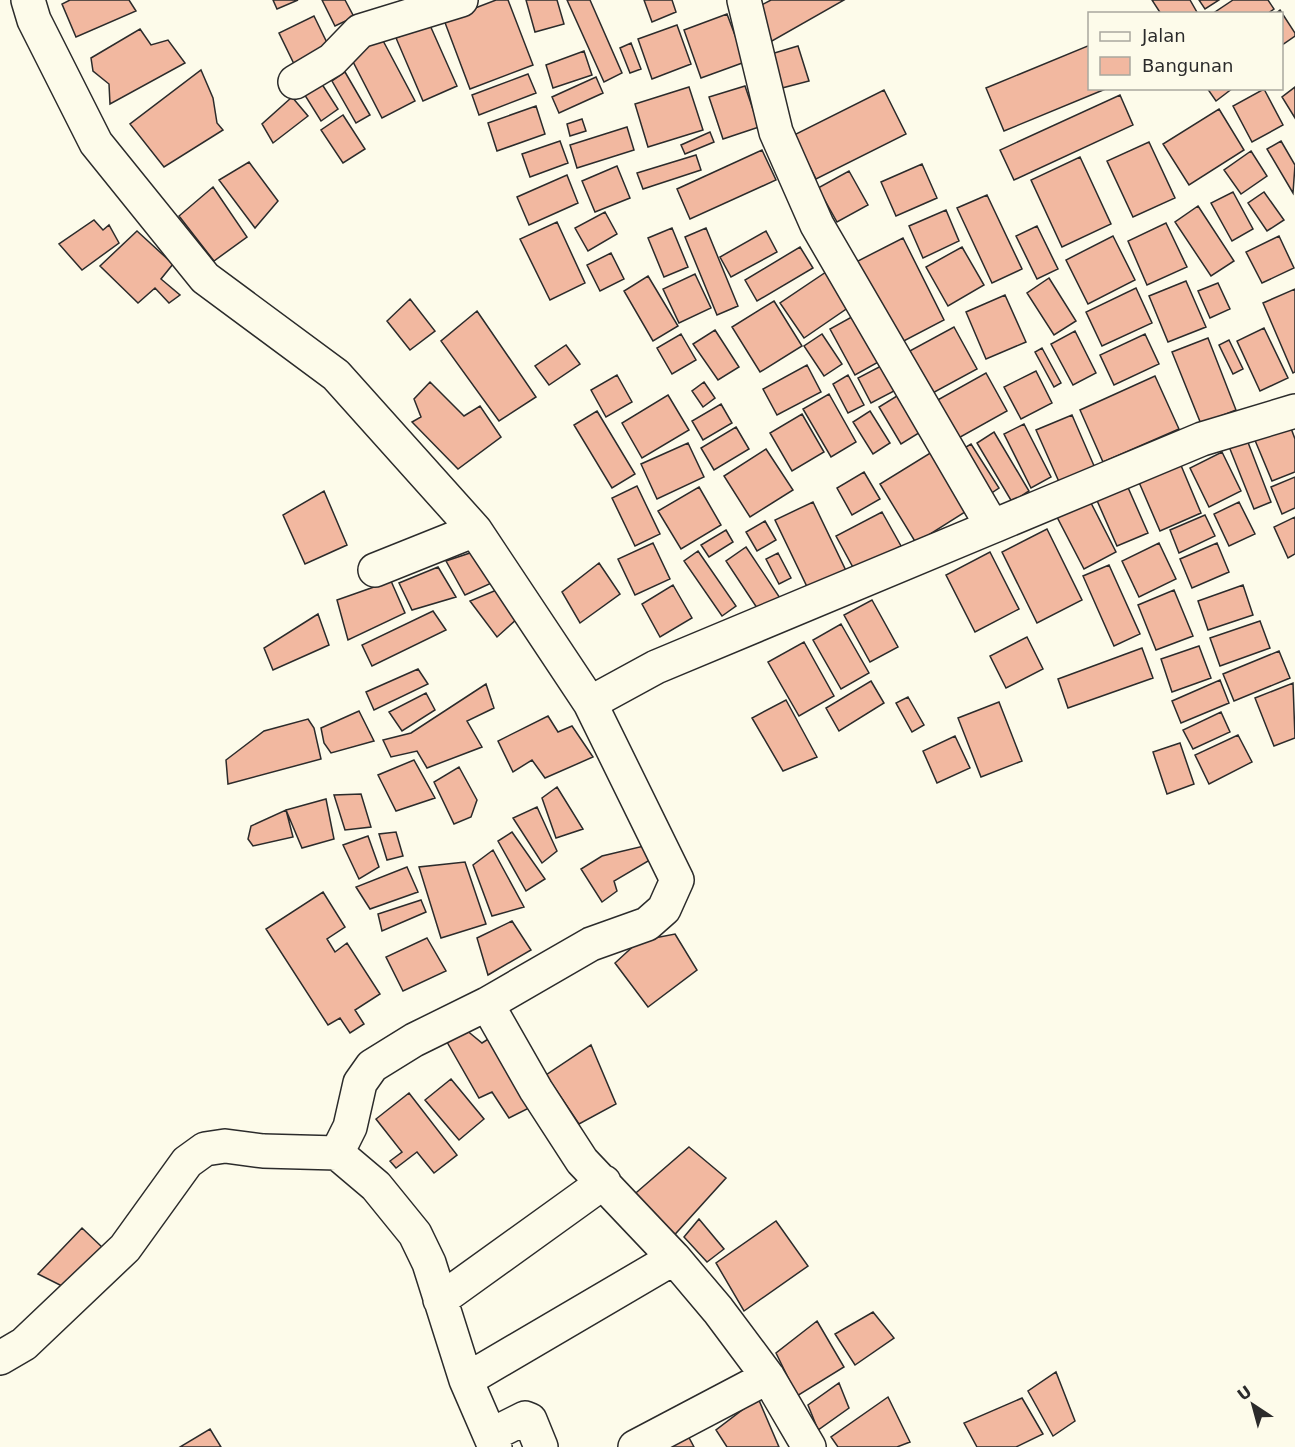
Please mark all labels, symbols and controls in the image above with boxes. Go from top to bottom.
legend [1088,12,1283,90]
text: Jalan [1141,25,1186,46]
text: Bangunan [1142,55,1233,76]
north arrow [1223,1375,1283,1435]
text: U [1234,1382,1255,1405]

